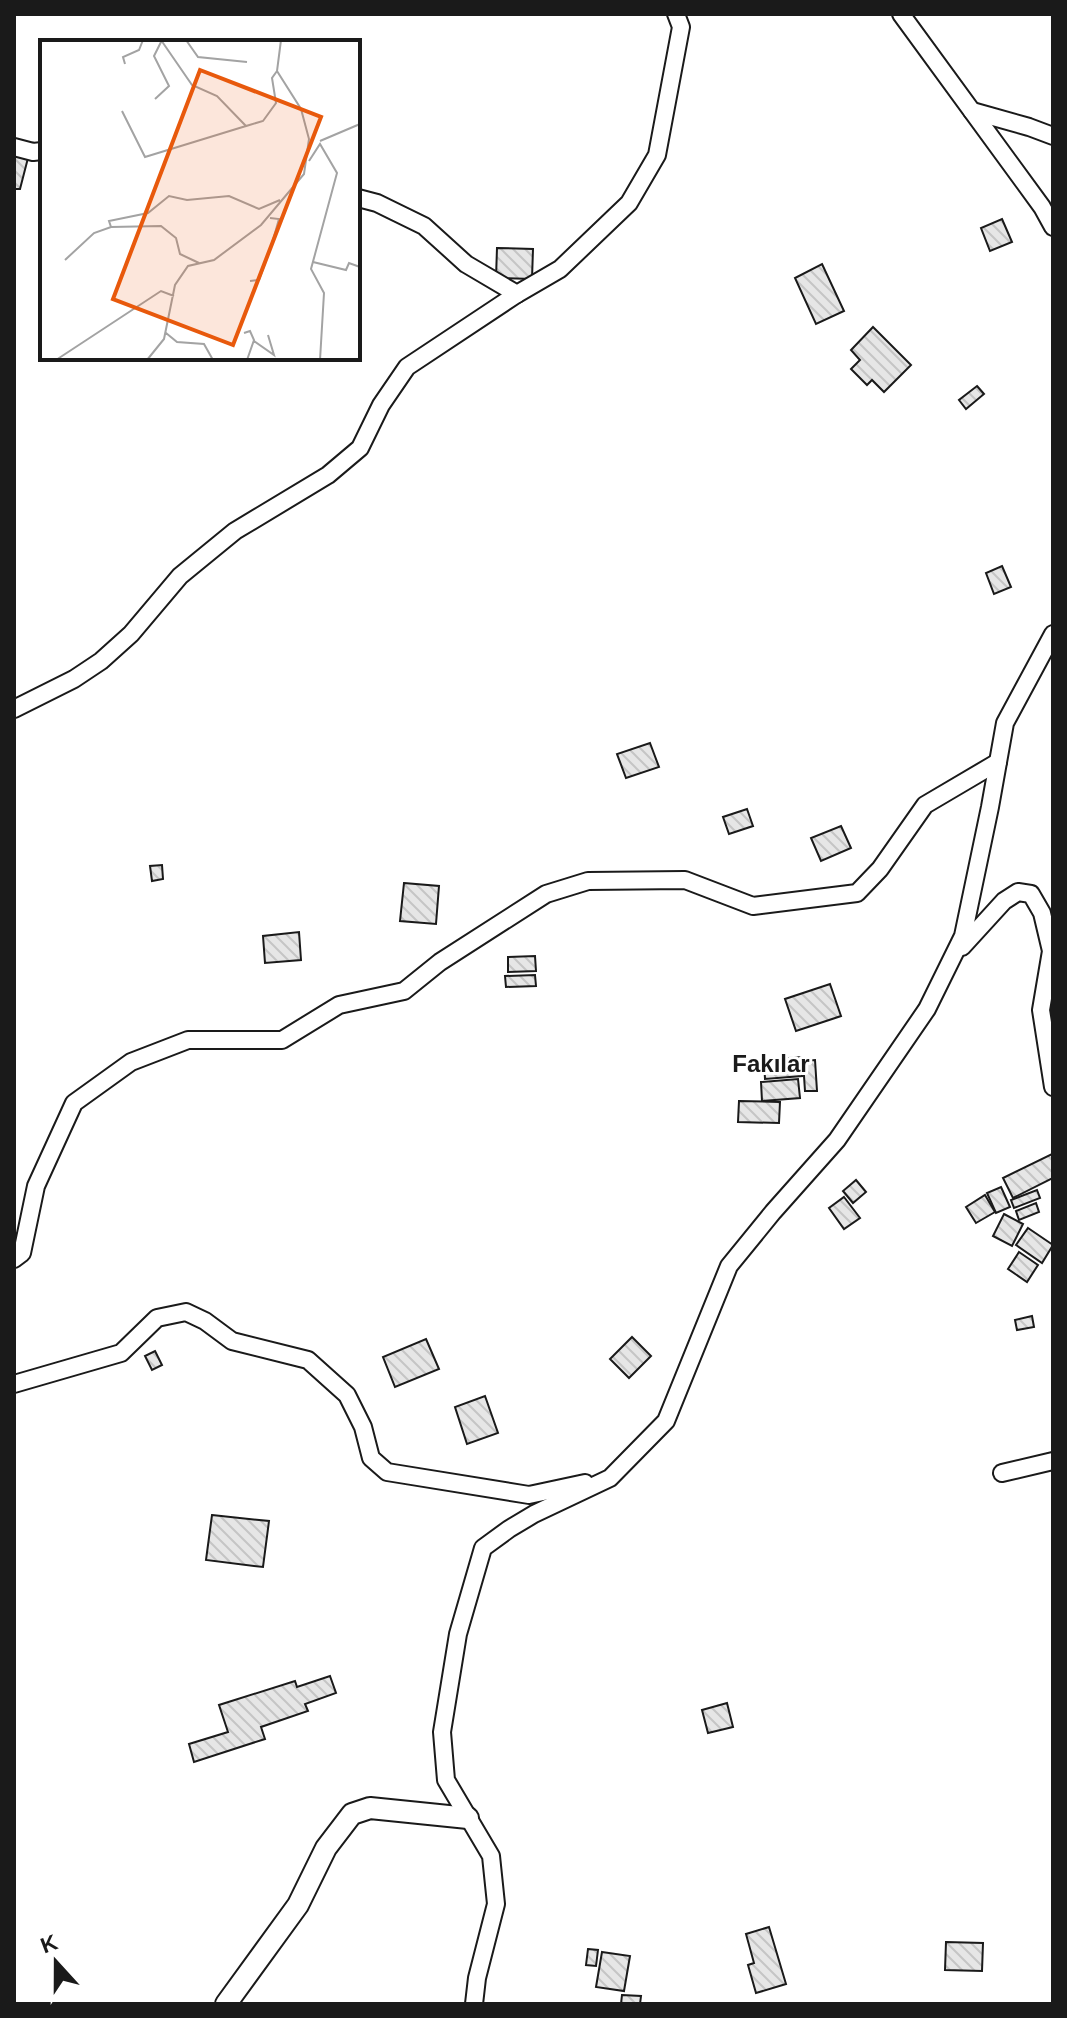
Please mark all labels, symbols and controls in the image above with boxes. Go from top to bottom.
inset map [40,40,360,360]
district label: Fakılar [732,1050,810,1077]
north arrow [16,1922,96,2002]
text: K [37,1929,61,1958]

